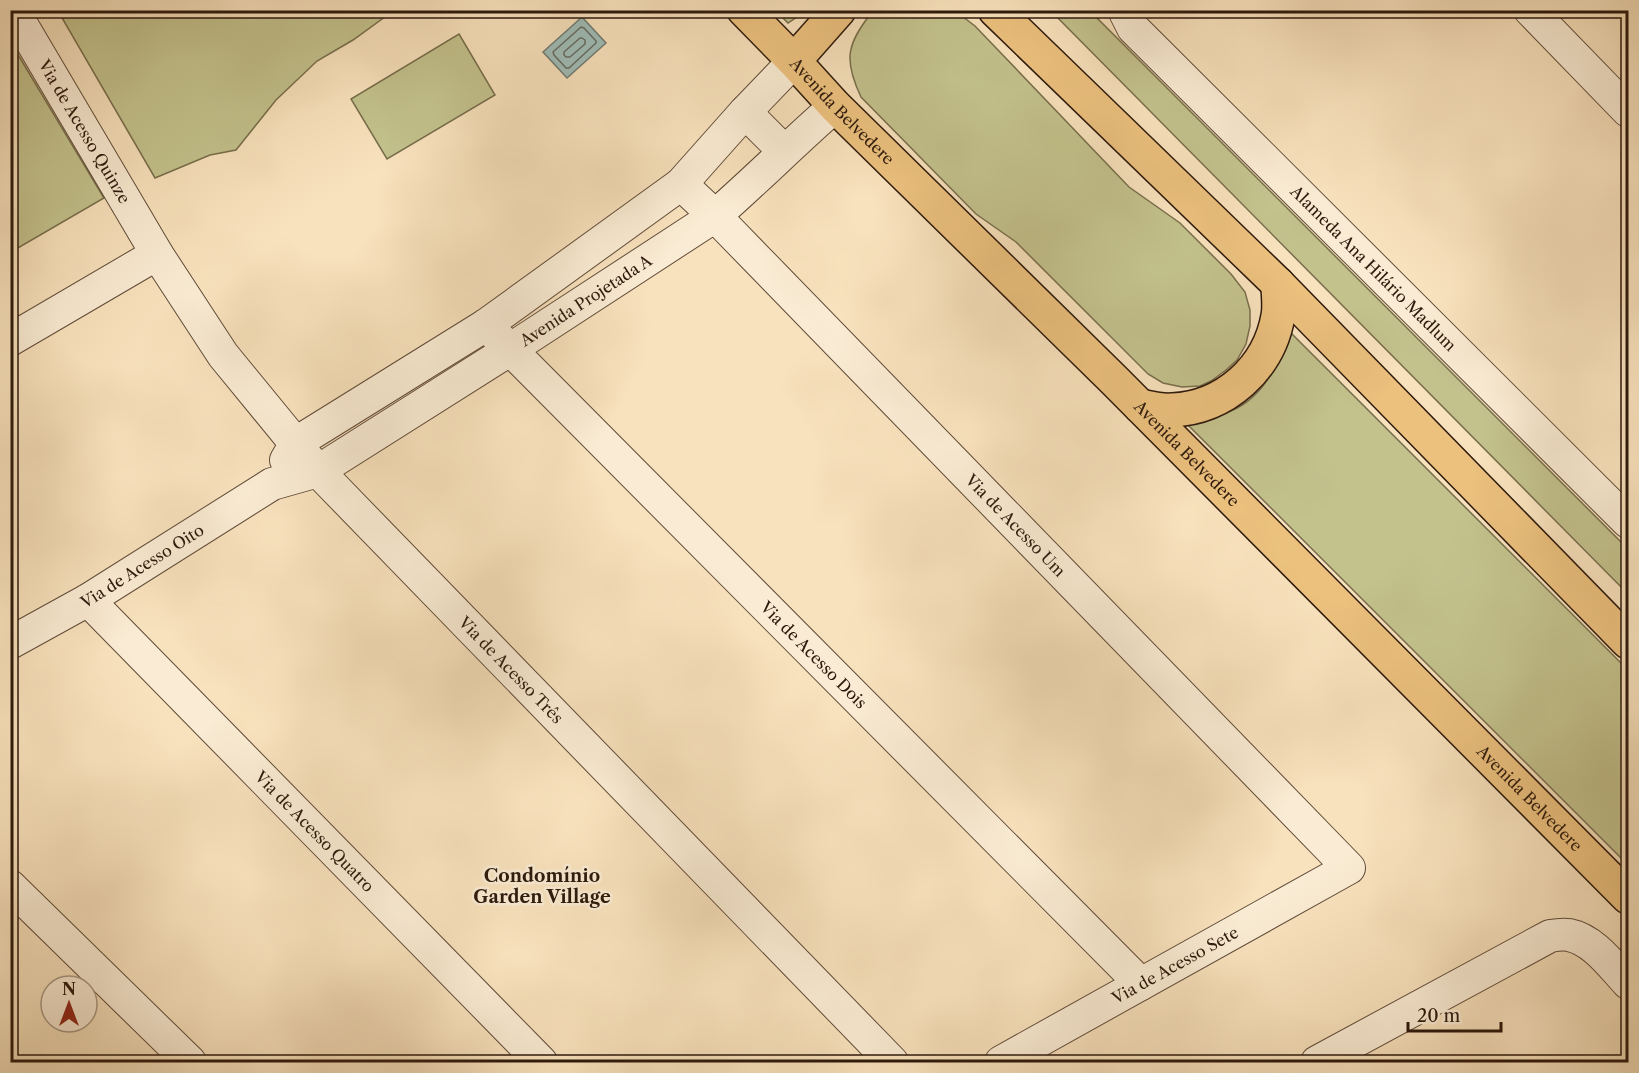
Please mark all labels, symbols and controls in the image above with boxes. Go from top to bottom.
street label: Avenida Belvedere [785,53,899,169]
street label: Via de Acesso Quinze [34,55,135,207]
street label: Alameda Ana Hilário Madlum [1286,180,1461,355]
street label: Avenida Projetada A [515,249,656,351]
street label: Avenida Belvedere [1129,396,1244,511]
street label: Via de Acesso Um [961,469,1070,581]
street label: Via de Acesso Oito [76,519,208,613]
street label: Via de Acesso Dois [756,596,871,713]
street label: Via de Acesso Três [454,611,567,727]
street label: Avenida Belvedere [1472,740,1587,855]
street label: Via de Acesso Quatro [250,766,379,896]
district label: Condomínio Garden Village [473,865,611,908]
street label: Via de Acesso Sete [1107,922,1242,1009]
north arrow [39,974,99,1034]
text: N [62,979,76,999]
scale bar [1408,995,1501,1033]
text: 20 m [1417,1005,1461,1027]

